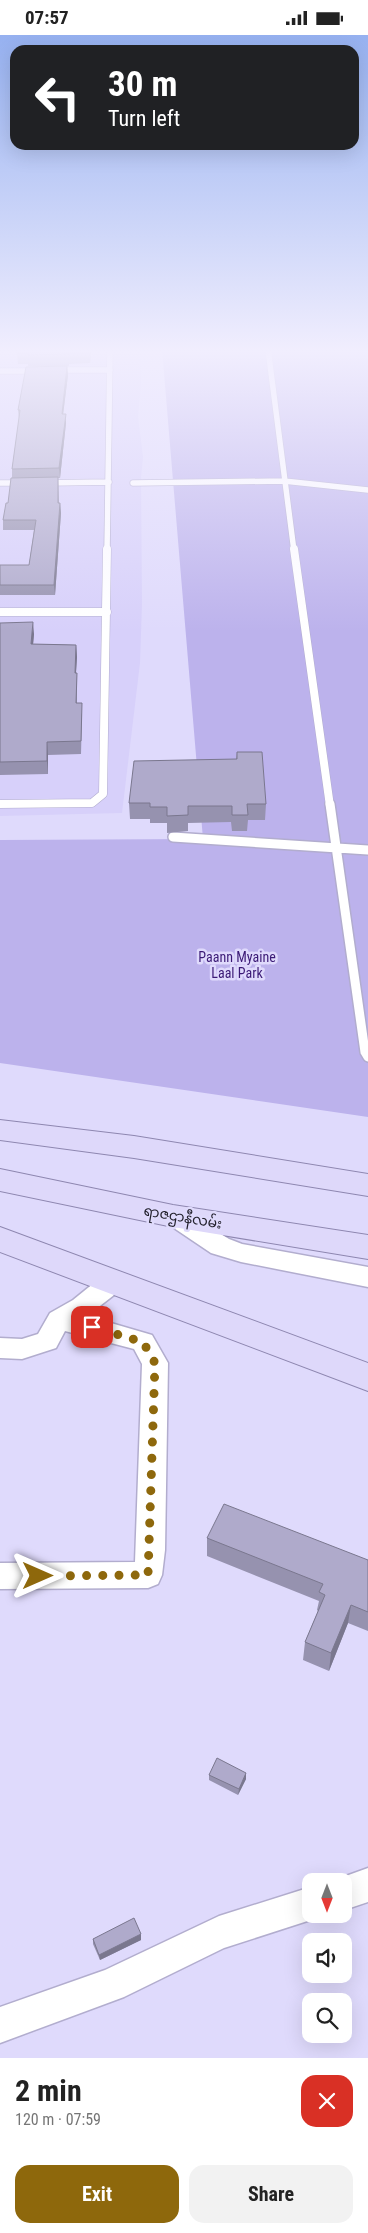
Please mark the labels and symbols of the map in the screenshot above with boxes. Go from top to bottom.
park label: Paann Myaine Laal Park [198,949,276,981]
street label: ရာဇဌာနီလမ်း [142,1200,224,1236]
pin [71,1306,113,1348]
position arrow [11,1549,63,1601]
north arrow [302,1873,352,1923]

